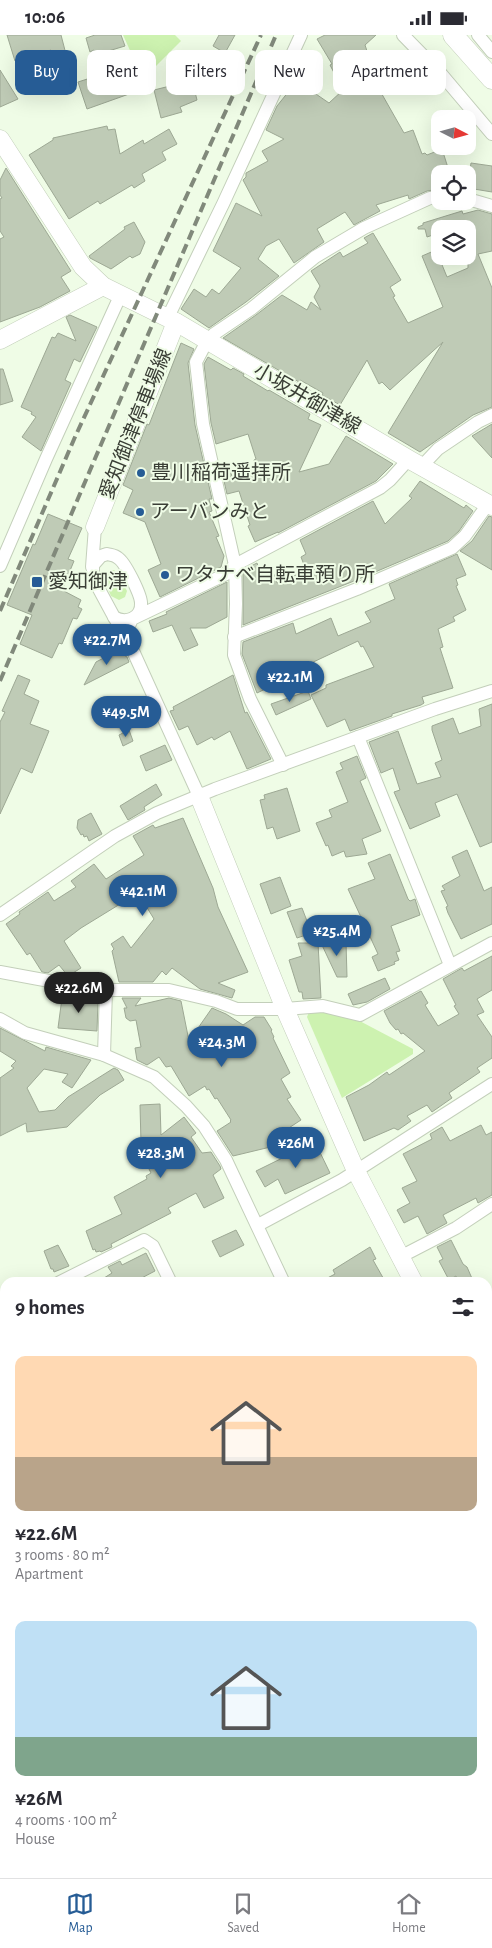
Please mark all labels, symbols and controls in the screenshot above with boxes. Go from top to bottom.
text: 10:06 [25,8,65,27]
chip: Buy [15,50,77,95]
chip: Rent [87,50,156,95]
chip: Filters [166,50,245,95]
chip: New [255,50,323,95]
chip: Apartment [333,50,446,95]
north arrow [431,110,476,155]
map controls [431,110,476,265]
button: locate [431,165,476,210]
button: layers [431,220,476,265]
street label: 愛知御津停車場線 [95,345,175,502]
street label: 小坂井御津線 [250,359,365,438]
place label: 豊川稲荷遥拝所 [151,462,291,483]
marker: 豊川稲荷遥拝所 [135,467,147,479]
place label: アーバンみと [150,501,270,522]
marker: アーバンみと [134,506,146,518]
place label: ワタナベ自転車預り所 [175,564,375,585]
marker: ワタナベ自転車預り所 [159,569,171,581]
place label: 愛知御津 [48,570,128,592]
marker: 愛知御津 [30,575,44,589]
pin: ¥22.7M [66,623,148,666]
text: ¥22.7M [84,632,130,648]
pin: ¥22.1M [249,661,331,703]
text: ¥22.1M [267,669,313,685]
pin: ¥49.5M [85,695,167,738]
text: ¥49.5M [102,704,150,720]
pin: ¥42.1M [102,875,184,917]
text: ¥42.1M [120,883,166,899]
pin: ¥25.4M [296,915,378,957]
text: ¥25.4M [313,923,361,939]
pin: ¥22.6M [38,971,120,1014]
text: ¥22.6M [55,980,103,996]
pin: ¥24.3M [181,1025,263,1068]
text: ¥24.3M [198,1034,246,1050]
pin: ¥26M [266,1127,326,1169]
text: ¥26M [278,1135,314,1151]
pin: ¥28.3M [120,1137,202,1179]
text: ¥28.3M [137,1145,185,1161]
icon: filters [449,1293,477,1321]
text: 9 homes [15,1297,85,1318]
icon: home [201,1388,291,1478]
text: ¥22.6M [15,1523,78,1544]
text: 3 rooms · 80 m² [15,1547,110,1563]
text: Apartment [15,1566,83,1582]
icon: home [201,1653,291,1743]
text: ¥26M [15,1788,63,1809]
text: 4 rooms · 100 m² [15,1812,117,1828]
text: House [15,1831,55,1847]
tab: Map [66,1890,94,1937]
tab: Saved [227,1890,259,1937]
tab: Home [392,1890,426,1937]

